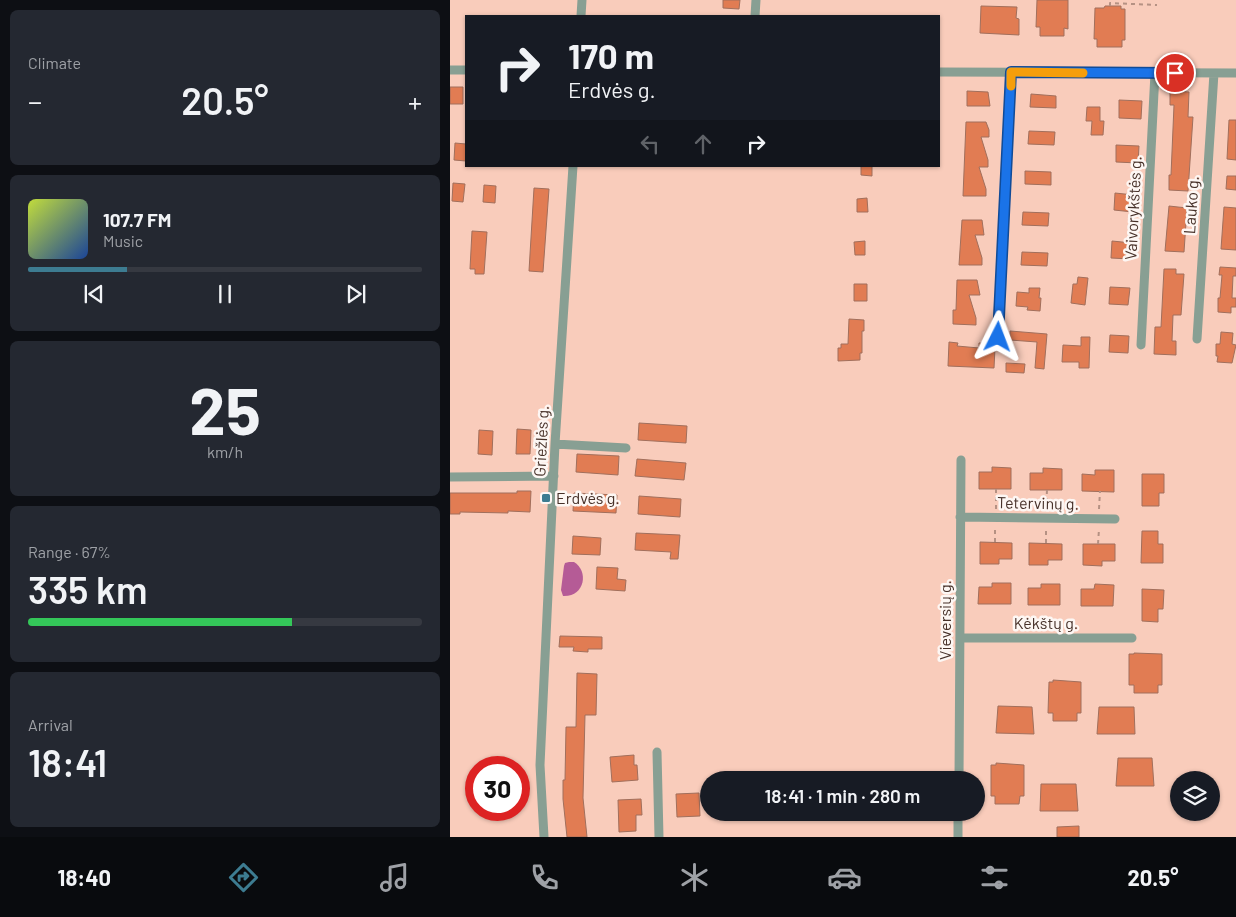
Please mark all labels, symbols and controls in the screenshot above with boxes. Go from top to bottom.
text: 170 m [568,34,654,76]
icon: right [485,35,550,100]
pin [1154,52,1196,94]
text: Climate [28,53,81,72]
icon: arrive [1161,59,1189,87]
text: Erdvės g. [568,76,656,102]
text: 20.5° [181,77,269,123]
text: − [28,84,42,118]
text: + [408,84,422,118]
icon: left [636,130,664,158]
icon: ahead [689,130,717,158]
icon: right [742,130,770,158]
street label: Vaivorykštės g. [1120,155,1145,260]
street label: Lauko g. [1179,175,1202,235]
text: 107.7 FM [103,208,171,231]
text: Music [103,231,143,250]
icon: previous [80,280,108,308]
icon: pause [211,280,239,308]
icon: next [342,280,370,308]
position arrow [971,310,1023,362]
text: 25 [189,370,261,448]
street label: Griežlės g. [529,405,552,477]
text: km/h [207,442,243,461]
place label: Erdvės g. [556,488,620,507]
marker: Erdvės g. [540,492,552,504]
street label: Tetervinų g. [997,492,1079,513]
text: Range · 67% [28,542,111,561]
text: 335 km [28,566,147,612]
street label: Vieversių g. [935,580,954,660]
street label: Kėkštų g. [1014,613,1078,632]
text: Arrival [28,715,73,734]
text: 18:41 [28,739,107,785]
speed limit sign: 30 [465,756,530,821]
map controls [1170,771,1220,821]
button: layers [1170,771,1220,821]
text: 18:41 · 1 min · 280 m [765,784,920,807]
icon: directions [226,860,261,895]
icon: music [377,860,412,895]
icon: phone [527,860,562,895]
icon: climate [677,860,712,895]
icon: car [827,860,862,895]
icon: filters [977,860,1012,895]
text: 18:40 [58,864,111,890]
text: 20.5° [1127,864,1178,890]

